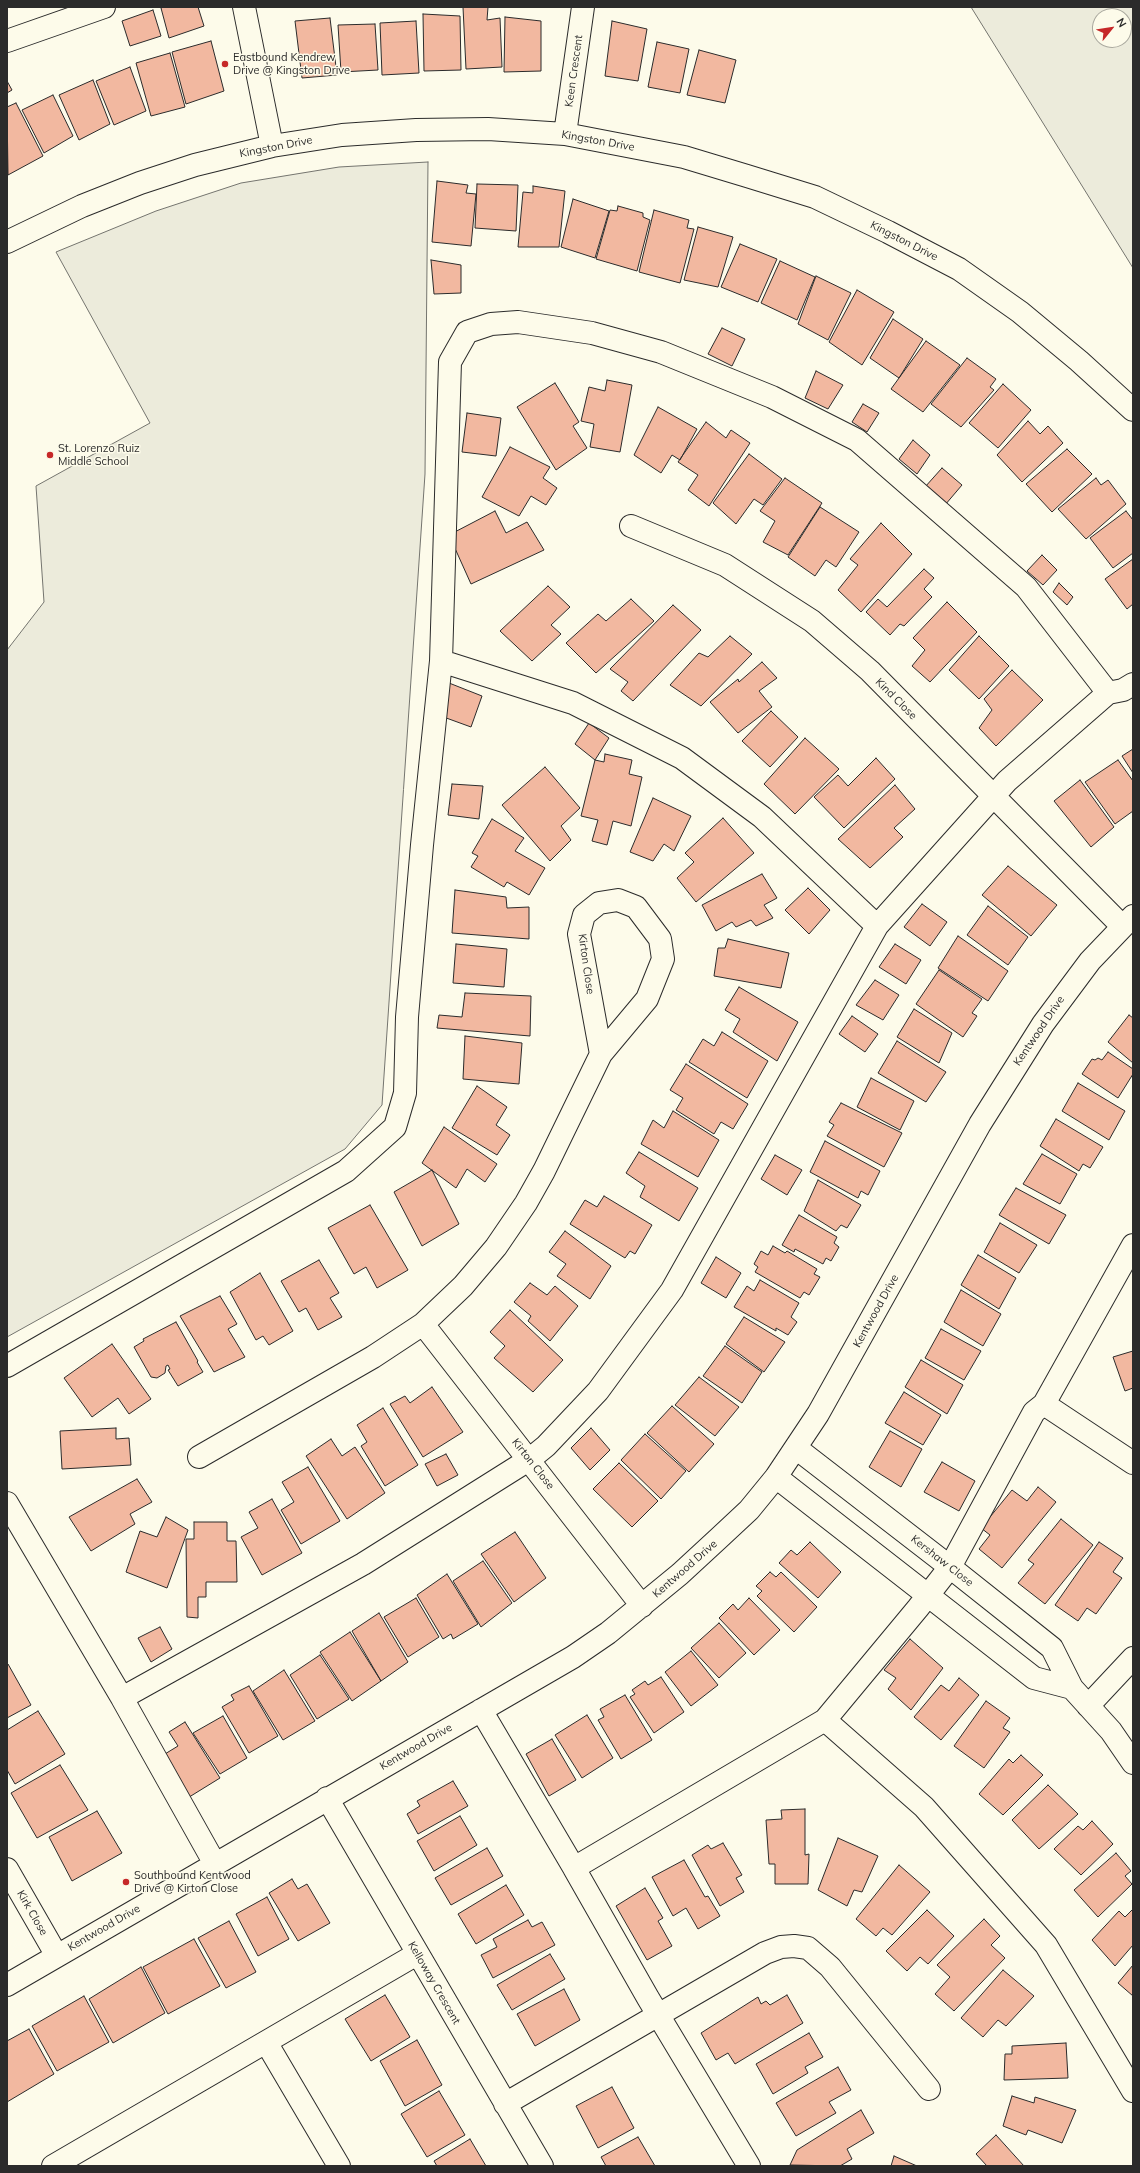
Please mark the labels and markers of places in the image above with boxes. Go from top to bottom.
place label: Eastbound Kendrew Drive @ Kingston Drive [233,51,350,77]
marker: Eastbound Kendrew Drive @ Kingston Drive [220,59,230,69]
place label: St. Lorenzo Ruiz Middle School [58,442,140,468]
marker: St. Lorenzo Ruiz Middle School [45,450,55,460]
place label: Southbound Kentwood Drive @ Kirton Close [134,1869,251,1895]
marker: Southbound Kentwood Drive @ Kirton Close [121,1877,131,1887]

